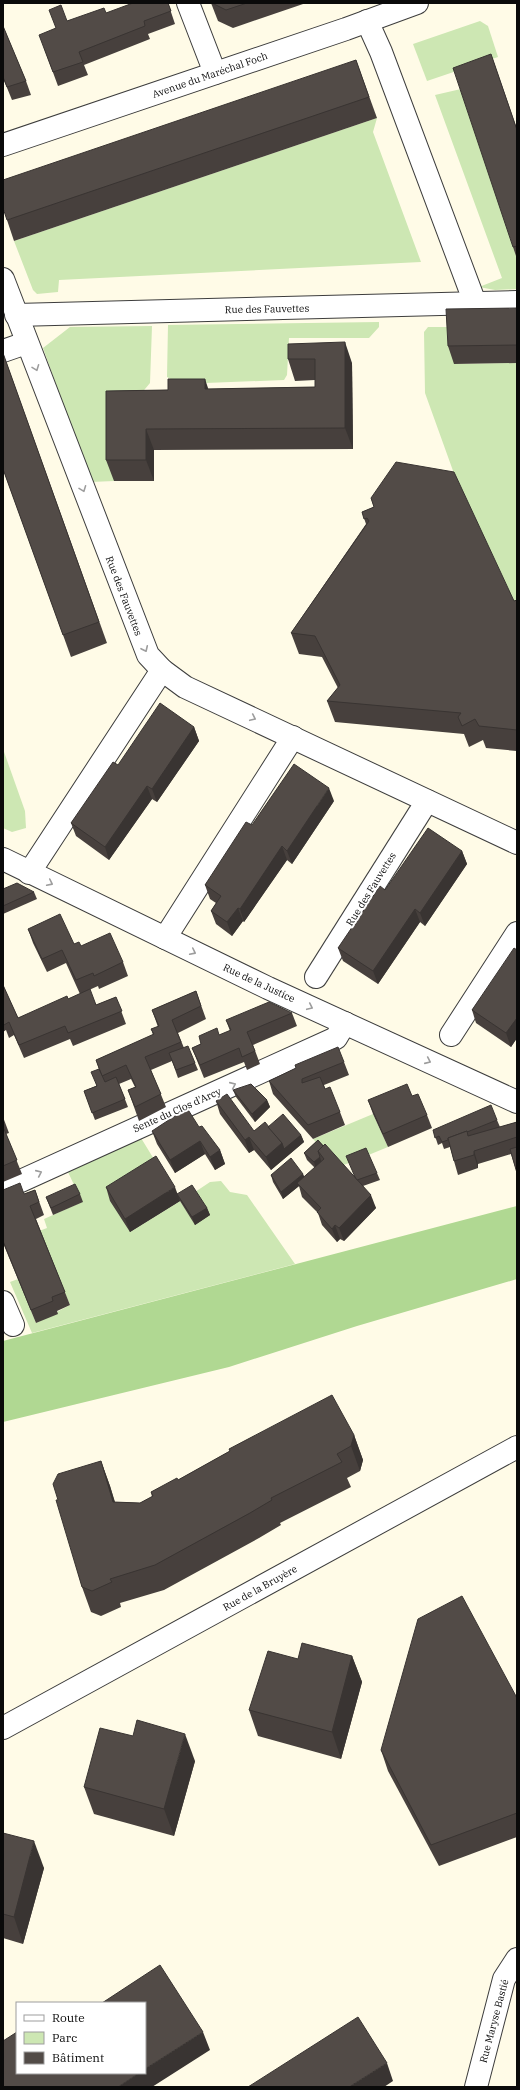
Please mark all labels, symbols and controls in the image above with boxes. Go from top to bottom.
street label: Avenue du Maréchal Foch [151,49,269,101]
street label: Rue des Fauvettes [225,302,309,316]
one-way arrow [32,364,40,371]
one-way arrow [78,486,86,493]
street label: Rue des Fauvettes [103,554,145,638]
one-way arrow [140,645,148,653]
one-way arrow [248,713,256,721]
street label: Rue des Fauvettes [343,850,399,928]
one-way arrow [46,878,54,886]
one-way arrow [188,947,196,955]
street label: Rue de la Justice [221,961,297,1005]
one-way arrow [306,1003,313,1011]
one-way arrow [425,1057,432,1065]
one-way arrow [229,1082,237,1090]
street label: Sente du Clos d'Arcy [131,1084,224,1135]
one-way arrow [34,1170,42,1178]
street label: Rue de la Bruyère [221,1562,299,1614]
street label: Rue Maryse Bastié [477,1978,511,2064]
legend [16,2002,146,2074]
text: Route [52,2010,85,2025]
text: Parc [52,2030,77,2045]
text: Bâtiment [52,2050,104,2065]

